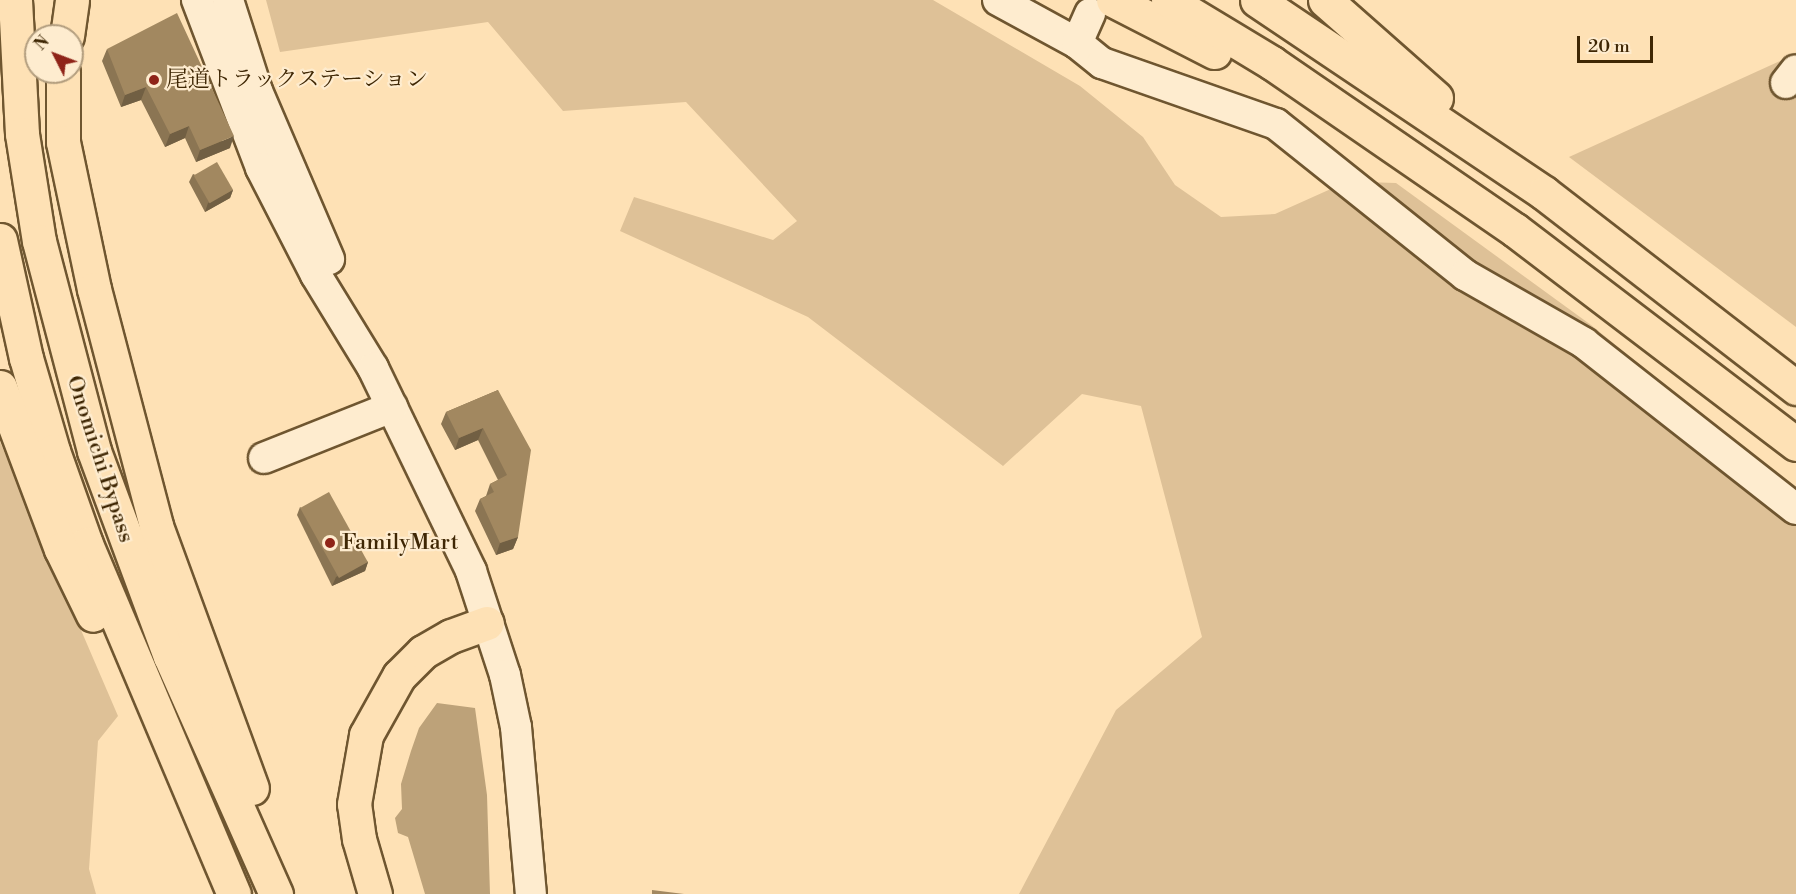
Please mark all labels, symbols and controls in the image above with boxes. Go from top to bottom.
north arrow [24,24,84,84]
scale bar [1580,24,1656,62]
text: N [30,32,54,55]
text: 20 m [1588,35,1630,58]
place label: 尾道トラックステーション [166,67,430,93]
marker: 尾道トラックステーション [147,73,161,87]
street label: Onomichi Bypass [61,372,139,546]
place label: FamilyMart [342,530,459,556]
marker: FamilyMart [323,536,337,550]

